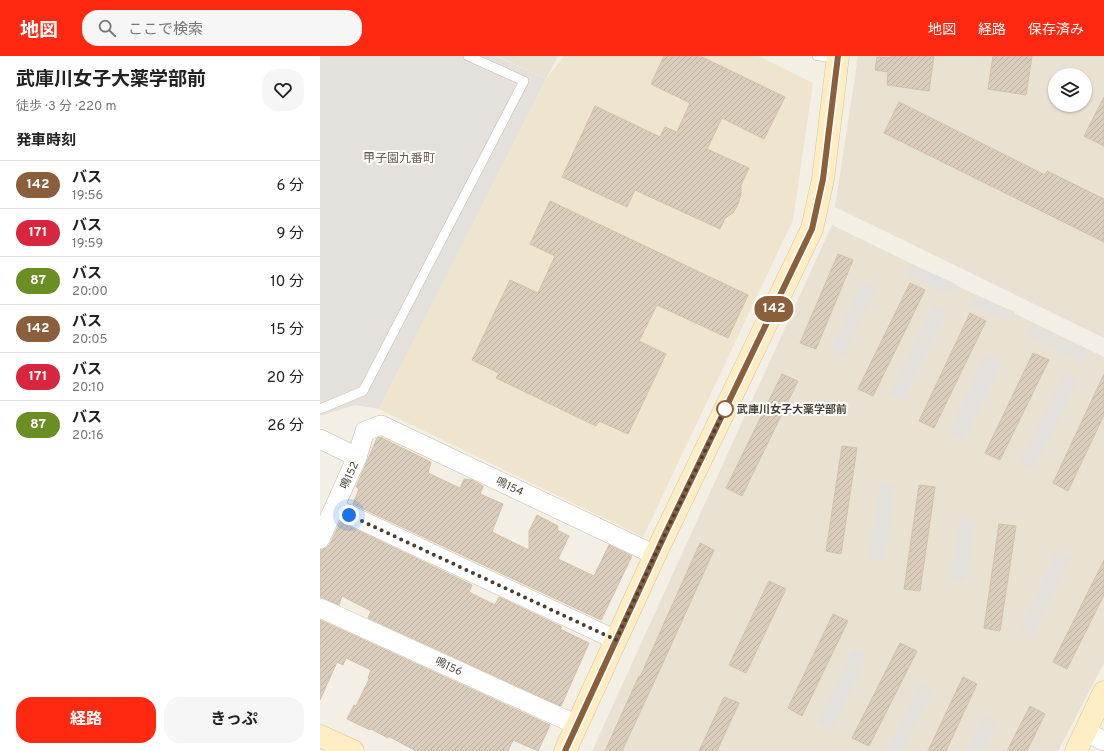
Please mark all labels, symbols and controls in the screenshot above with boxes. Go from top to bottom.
search box [82,10,362,46]
icon: search [96,17,118,39]
text: 地図 [20,19,58,43]
text: ここで検索 [128,21,203,40]
text: 地図 [928,22,956,39]
text: 経路 [978,22,1006,39]
text: 保存済み [1028,22,1084,39]
text: 武庫川女子大薬学部前 [16,68,206,92]
map controls [1048,68,1092,112]
button: layers [1048,68,1092,112]
button: heart [262,69,304,111]
text: 徒歩 · 3 分 · 220 m [16,99,116,115]
text: 発車時刻 [16,132,76,151]
district label: 甲子園九番町 [363,151,435,167]
text: バス [72,169,102,188]
text: 142 [26,176,50,193]
text: 6 分 [277,177,304,196]
text: 19:56 [72,188,103,204]
text: バス [72,217,102,236]
text: 171 [29,224,47,241]
text: 9 分 [277,225,304,244]
text: 19:59 [72,236,103,252]
text: バス [72,265,102,284]
text: 87 [30,272,46,289]
text: 10 分 [270,273,304,292]
text: 20:00 [72,284,108,300]
line badge: 142 [751,296,797,322]
text: 142 [762,300,786,317]
text: バス [72,313,102,332]
text: 142 [26,320,50,337]
text: 15 分 [271,321,304,340]
text: 20:05 [72,332,108,348]
text: バス [72,361,102,380]
text: 171 [29,368,47,385]
text: 20 分 [267,369,304,388]
text: 20:10 [72,380,104,396]
marker: 武庫川女子大薬学部前 [716,400,734,418]
place label: 武庫川女子大薬学部前 [737,403,847,417]
text: バス [72,409,102,428]
text: 87 [30,416,46,433]
text: 26 分 [267,417,304,436]
text: 20:16 [72,428,104,444]
street label: 鳴152 [338,459,362,491]
street label: 鳴154 [493,474,526,499]
your location [339,505,359,525]
street label: 鳴156 [433,655,464,679]
button: 経路 [16,697,156,743]
button: きっぷ [164,697,304,743]

